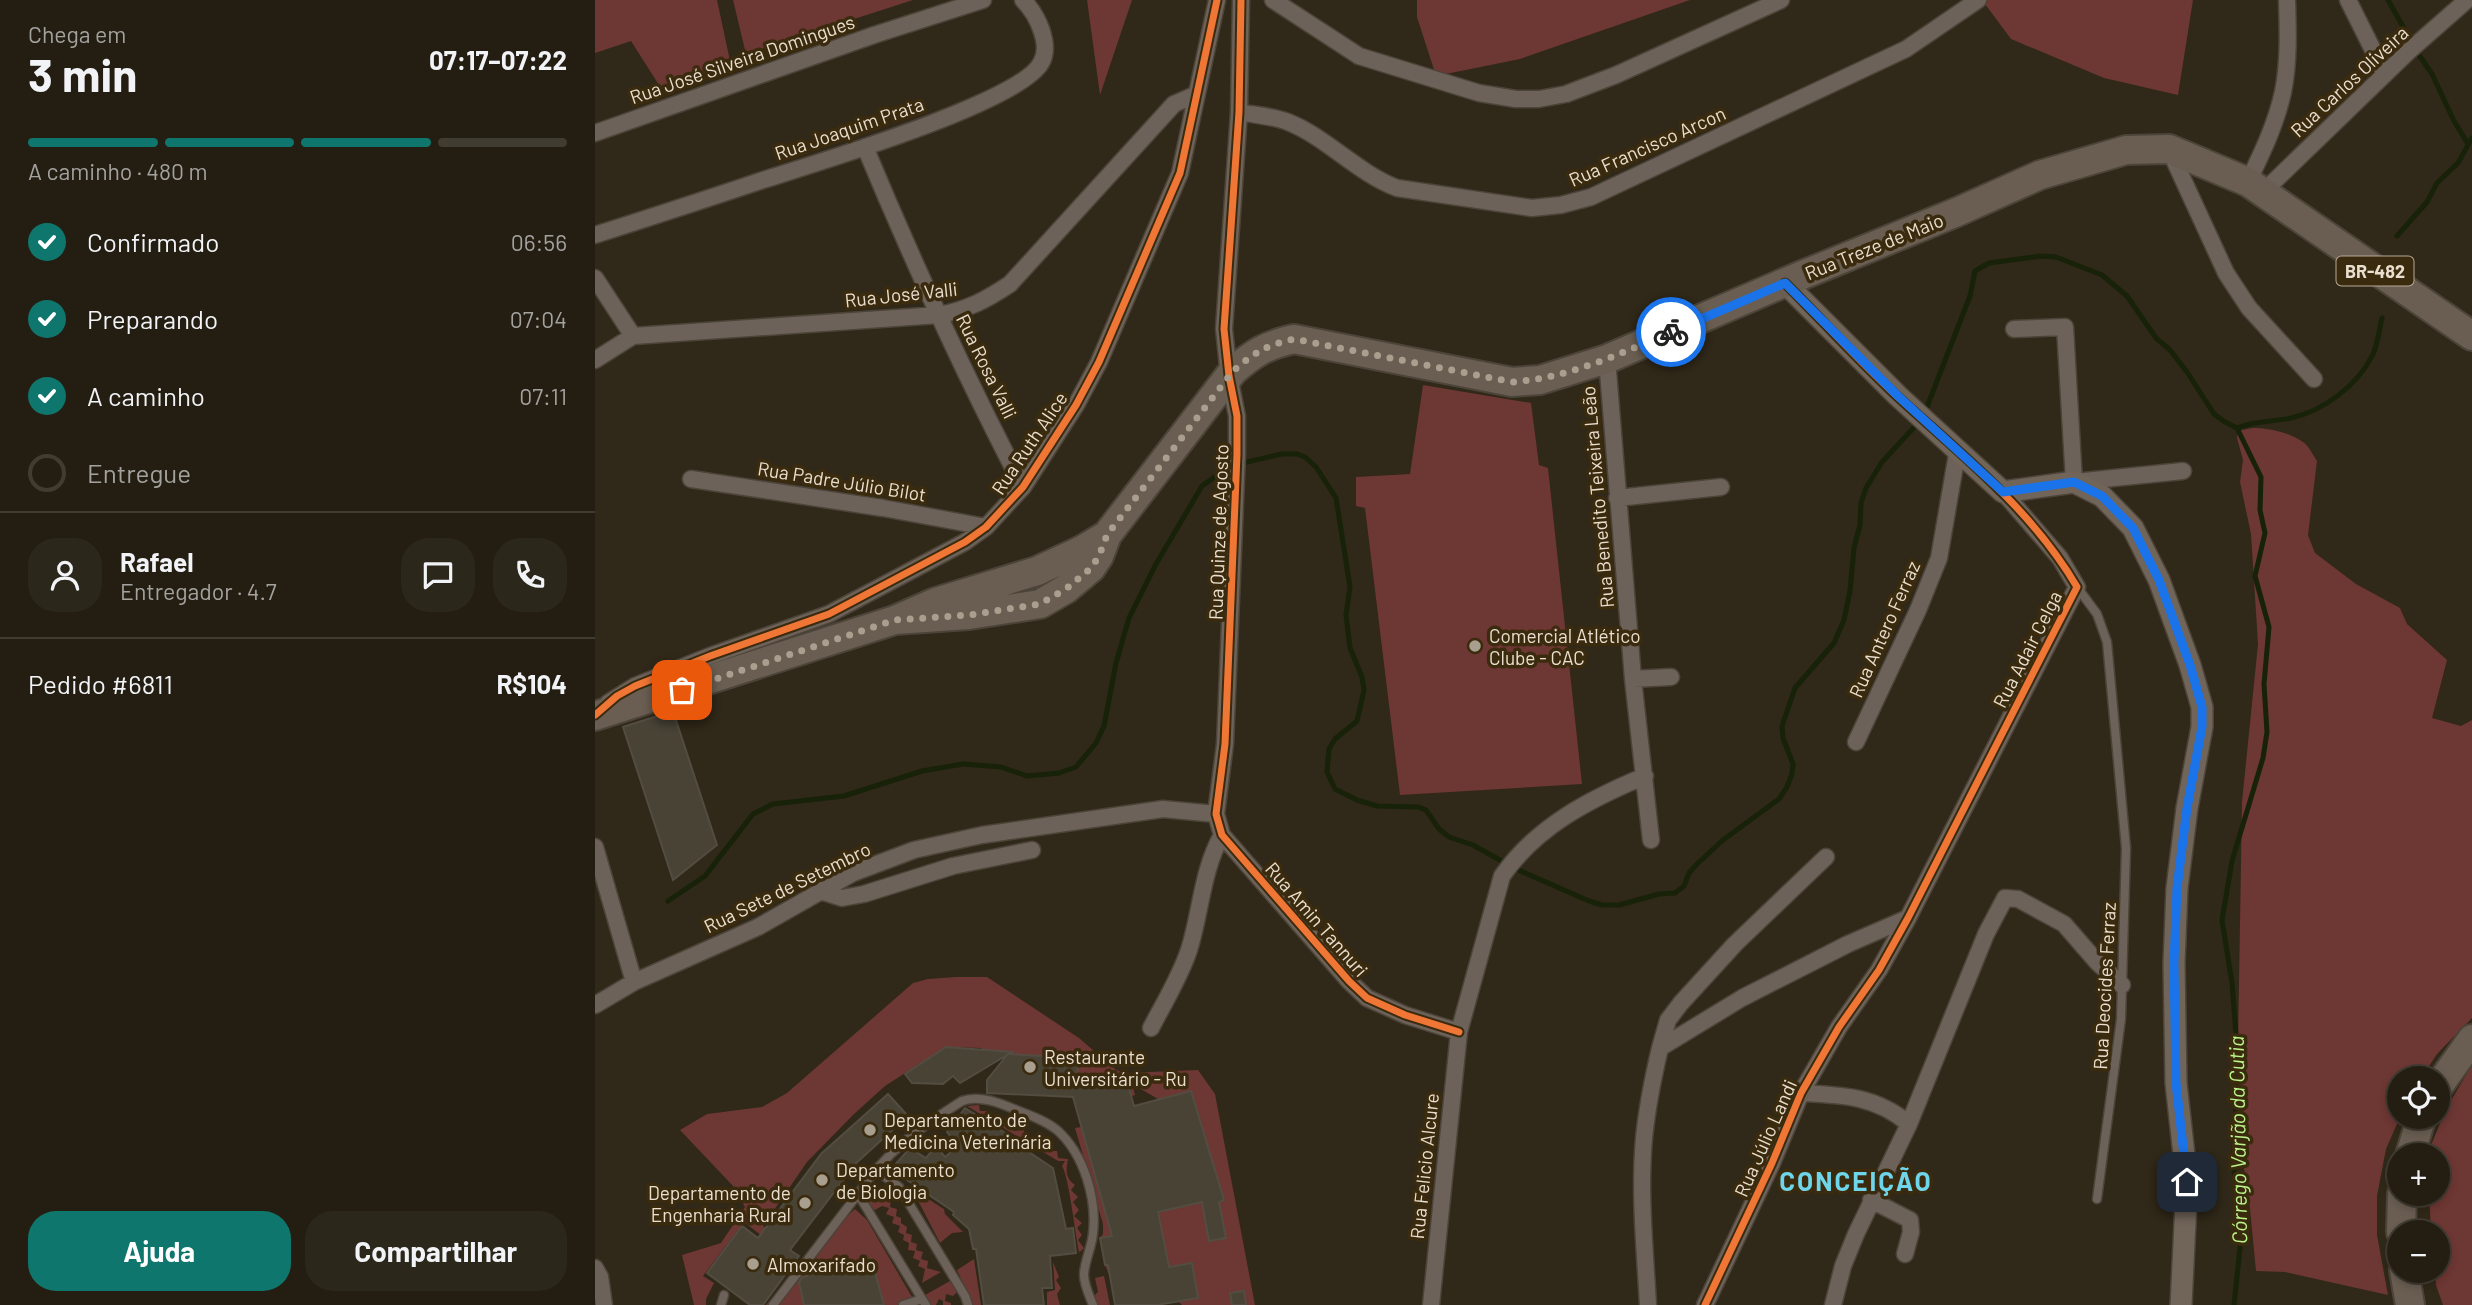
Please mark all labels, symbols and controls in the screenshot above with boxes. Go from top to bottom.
street label: Rua José Silveira Domingues [626,10,858,108]
text: Chega em [28,20,126,48]
street label: Rua Carlos Oliveira [2285,21,2413,141]
text: 07:17–07:22 [429,44,567,75]
text: 3 min [28,46,137,101]
street label: Rua Joaquim Prata [772,92,926,164]
street label: Rua Francisco Arcon [1565,101,1729,191]
text: A caminho · 480 m [28,157,208,185]
street label: Rua Treze de Maio [1801,208,1947,284]
icon: check [28,223,66,261]
text: Confirmado [87,226,219,257]
text: 06:56 [511,228,567,256]
road number: BR-482 [2337,256,2413,286]
street label: Rua José Valli [843,277,959,311]
courier [1636,297,1706,367]
icon: check [28,300,66,338]
text: Preparando [87,303,218,334]
text: 07:04 [510,305,567,333]
street label: Rua Rosa Valli [952,310,1022,422]
icon: bike [1652,313,1690,351]
icon: check [28,377,66,415]
text: A caminho [87,380,205,411]
text: 07:11 [519,382,567,410]
street label: Rua Benedito Teixeira Leão [1576,385,1618,609]
street label: Rua Ruth Alice [986,387,1072,499]
street label: Rua Quinze de Agosto [1203,444,1233,620]
street label: Rua Padre Júlio Bilot [756,456,928,506]
text: Entregue [87,457,191,488]
button: person [28,538,102,612]
button: chat [401,538,475,612]
button: phone [493,538,567,612]
text: Rafael [120,546,194,577]
street label: Rua Antero Ferraz [1844,557,1924,701]
text: Entregador · 4.7 [120,577,277,605]
street label: Rua Adair Celga [1988,587,2066,711]
place label: Comercial Atlético Clube - CAC [1489,624,1641,669]
marker: Comercial Atlético Clube - CAC [1467,638,1483,654]
pin [652,660,712,720]
text: Pedido #6811 [28,668,173,699]
text: R$104 [496,668,567,699]
icon: bag [663,671,701,709]
street label: Rua Sete de Setembro [700,837,874,937]
street label: Rua Amin Tannuri [1261,857,1373,981]
street label: Rua Deocides Ferraz [2088,902,2120,1070]
water label: Córrego Varjão da Cutia [2223,1036,2251,1244]
place label: Restaurante Universitário - Ru [1044,1045,1187,1090]
marker: Restaurante Universitário - Ru [1022,1059,1038,1075]
map controls [2387,1066,2450,1283]
button: locate [2387,1066,2450,1129]
street label: Rua Júlio Landi [1729,1076,1801,1200]
street label: Rua Felicio Alcure [1405,1092,1443,1240]
place label: Departamento de Medicina Veterinária [884,1108,1052,1153]
marker: Departamento de Medicina Veterinária [862,1122,878,1138]
button: + [2387,1143,2450,1206]
pin [2157,1152,2217,1212]
place label: Departamento de Biologia [836,1158,955,1203]
icon: home [2168,1163,2206,1201]
district label: CONCEIÇÃO [1779,1165,1933,1196]
marker: Departamento de Biologia [814,1172,830,1188]
place label: Departamento de Engenharia Rural [648,1181,791,1226]
marker: Departamento de Engenharia Rural [797,1195,813,1211]
button: Ajuda [28,1211,291,1291]
button: Compartilhar [305,1211,567,1291]
button: − [2387,1220,2450,1283]
place label: Almoxarifado [767,1253,876,1276]
marker: Almoxarifado [745,1256,761,1272]

